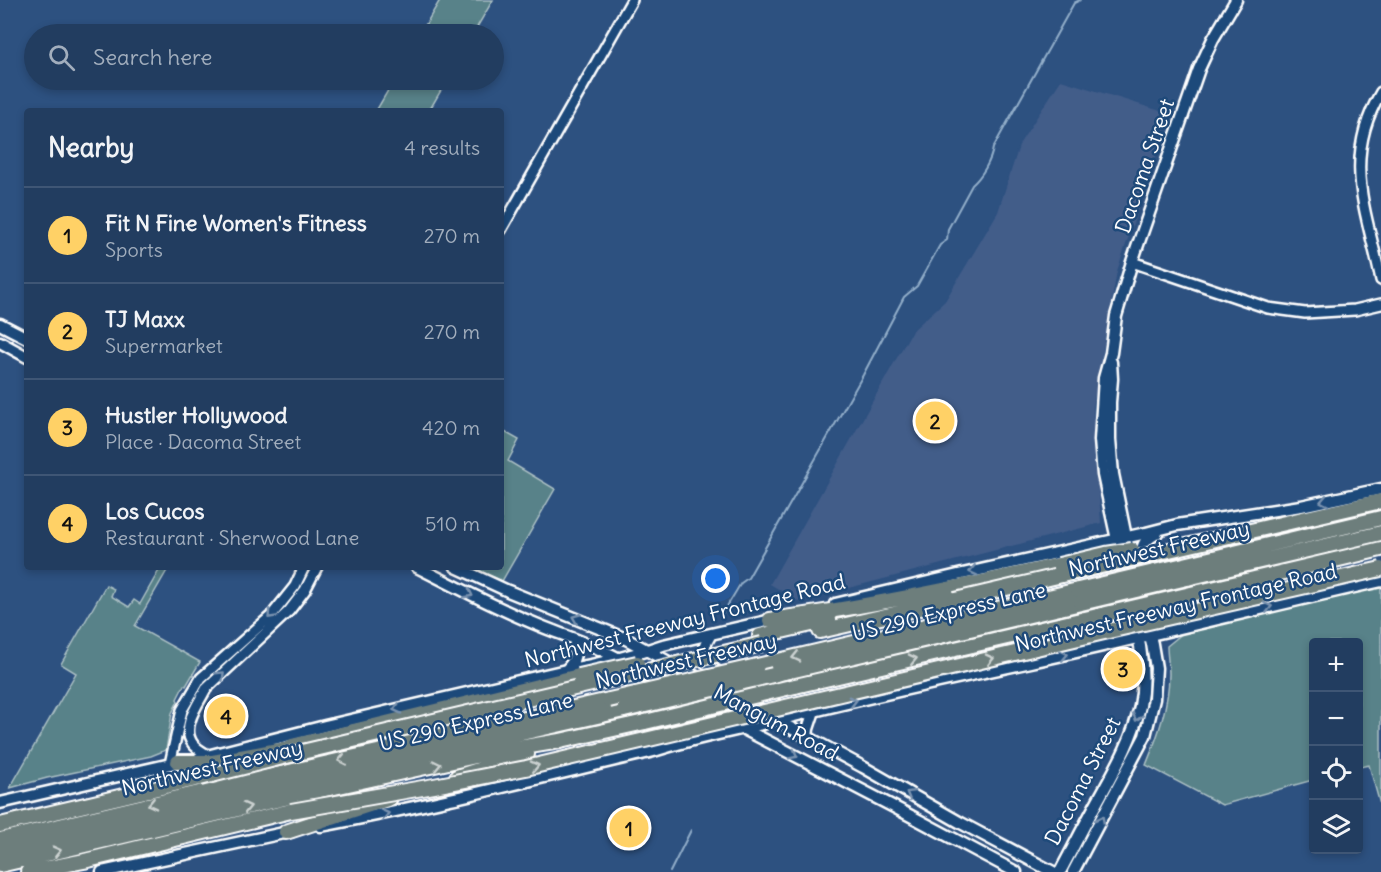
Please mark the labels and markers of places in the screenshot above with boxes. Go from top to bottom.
pin: 2 [916,398,954,444]
pin: 3 [1104,646,1142,692]
pin: 4 [206,694,246,738]
pin: 1 [610,806,648,850]

